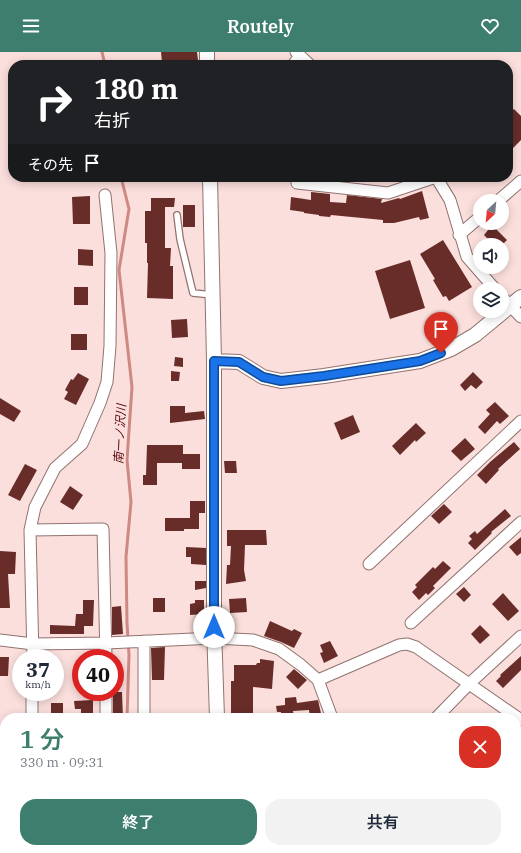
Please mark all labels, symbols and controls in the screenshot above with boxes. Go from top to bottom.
icon: menu [20,15,42,37]
text: Routely [227,15,294,38]
icon: heart [479,15,501,37]
text: 180 m [94,70,178,107]
icon: right [28,76,80,128]
text: 右折 [94,109,130,132]
icon: arrive [81,152,103,174]
text: その先 [28,155,73,174]
north arrow [473,194,509,230]
map controls [473,194,509,318]
button: sound [473,238,509,274]
button: layers [473,282,509,318]
pin [424,312,458,353]
icon: arrive [430,318,452,340]
water label: 南一ノ沢川 [110,402,129,464]
position arrow [193,606,235,648]
speed limit sign: 40 [72,649,124,701]
text: 37 [26,656,50,683]
text: km/h [25,678,51,691]
text: 1 分 [20,723,64,755]
button: close [459,726,501,768]
text: 330 m · 09:31 [20,754,104,771]
button: 終了 [20,799,257,845]
button: 共有 [265,799,501,845]

